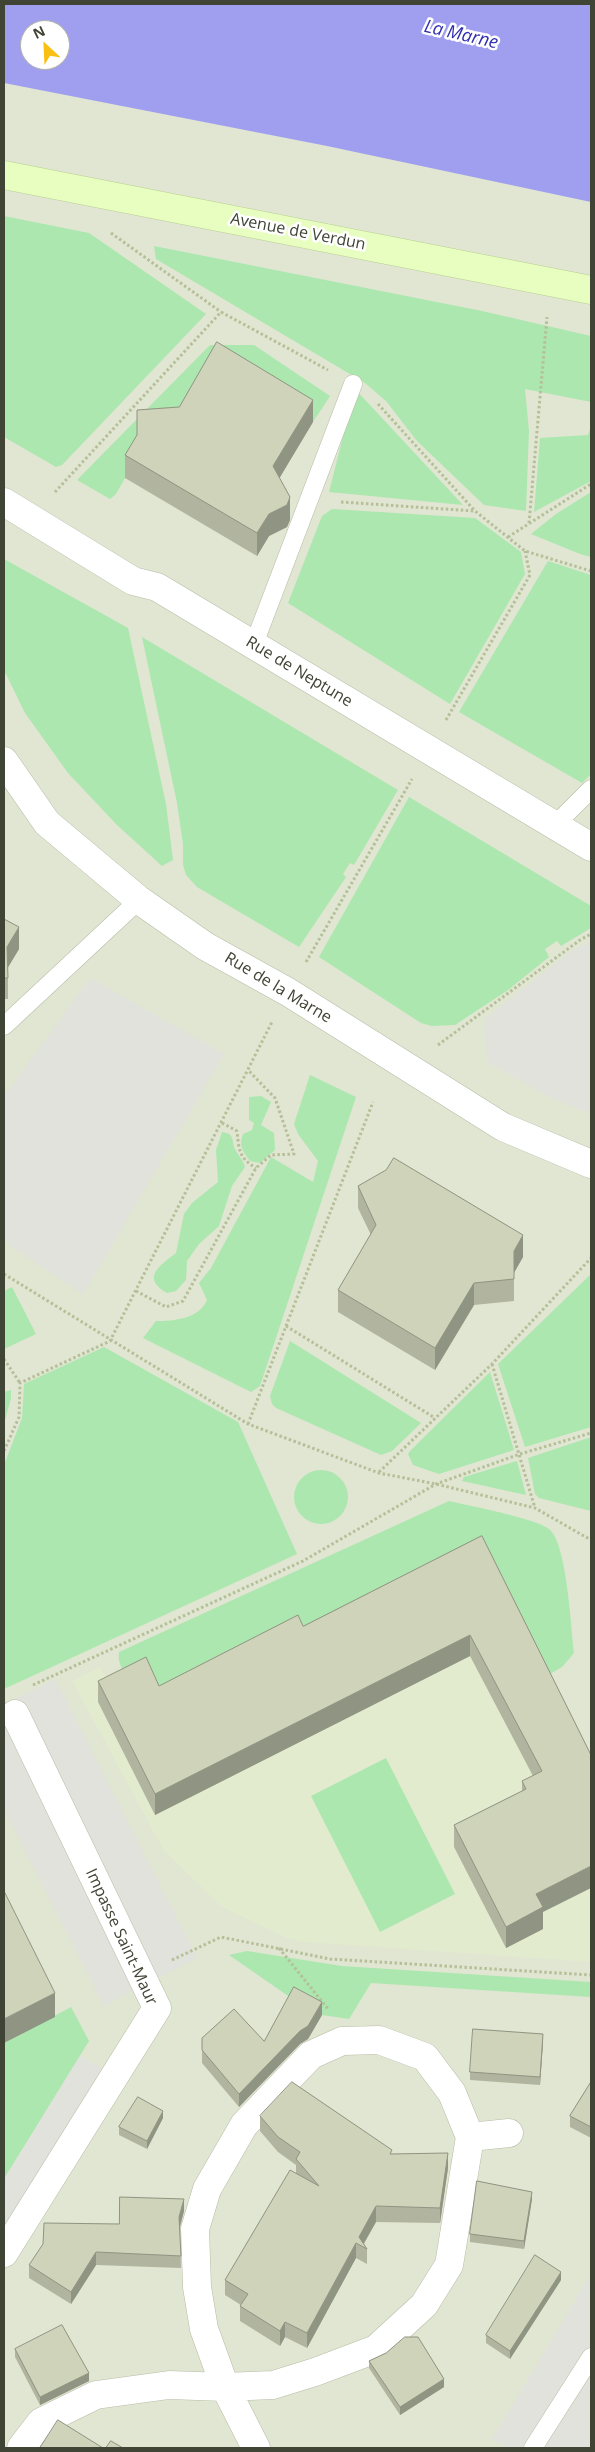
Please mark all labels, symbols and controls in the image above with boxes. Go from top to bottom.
water label: La Marne [422,16,500,54]
north arrow [20,20,70,70]
text: N [30,21,48,43]
street label: Avenue de Verdun [229,209,367,255]
street label: Rue de Neptune [242,633,356,711]
street label: Rue de la Marne [221,948,335,1028]
street label: Impasse Saint-Maur [81,1866,161,2008]

